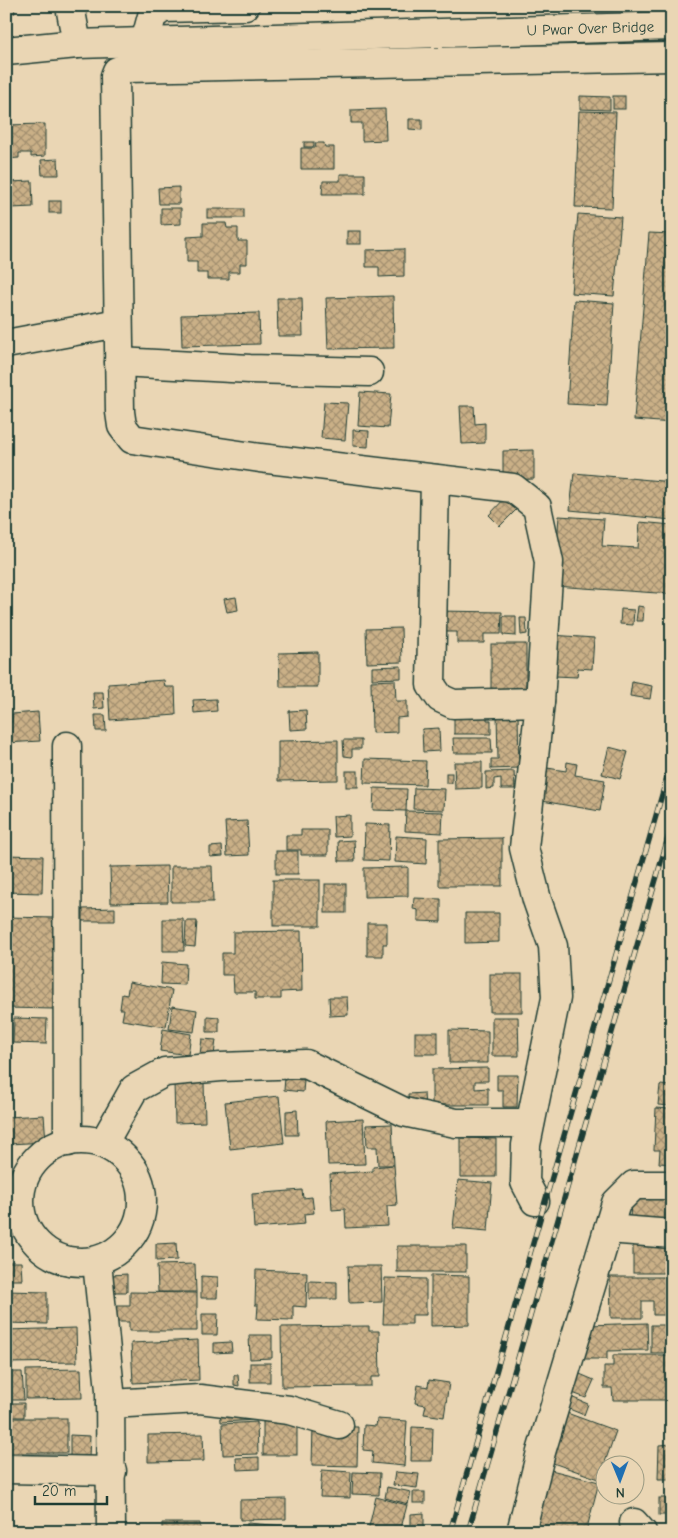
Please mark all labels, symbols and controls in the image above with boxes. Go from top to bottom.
street label: U Pwar Over Bridge [526,18,655,39]
north arrow [596,1456,646,1506]
scale bar [35,1473,108,1505]
text: 20 m [42,1482,76,1500]
text: N [616,1484,625,1501]

